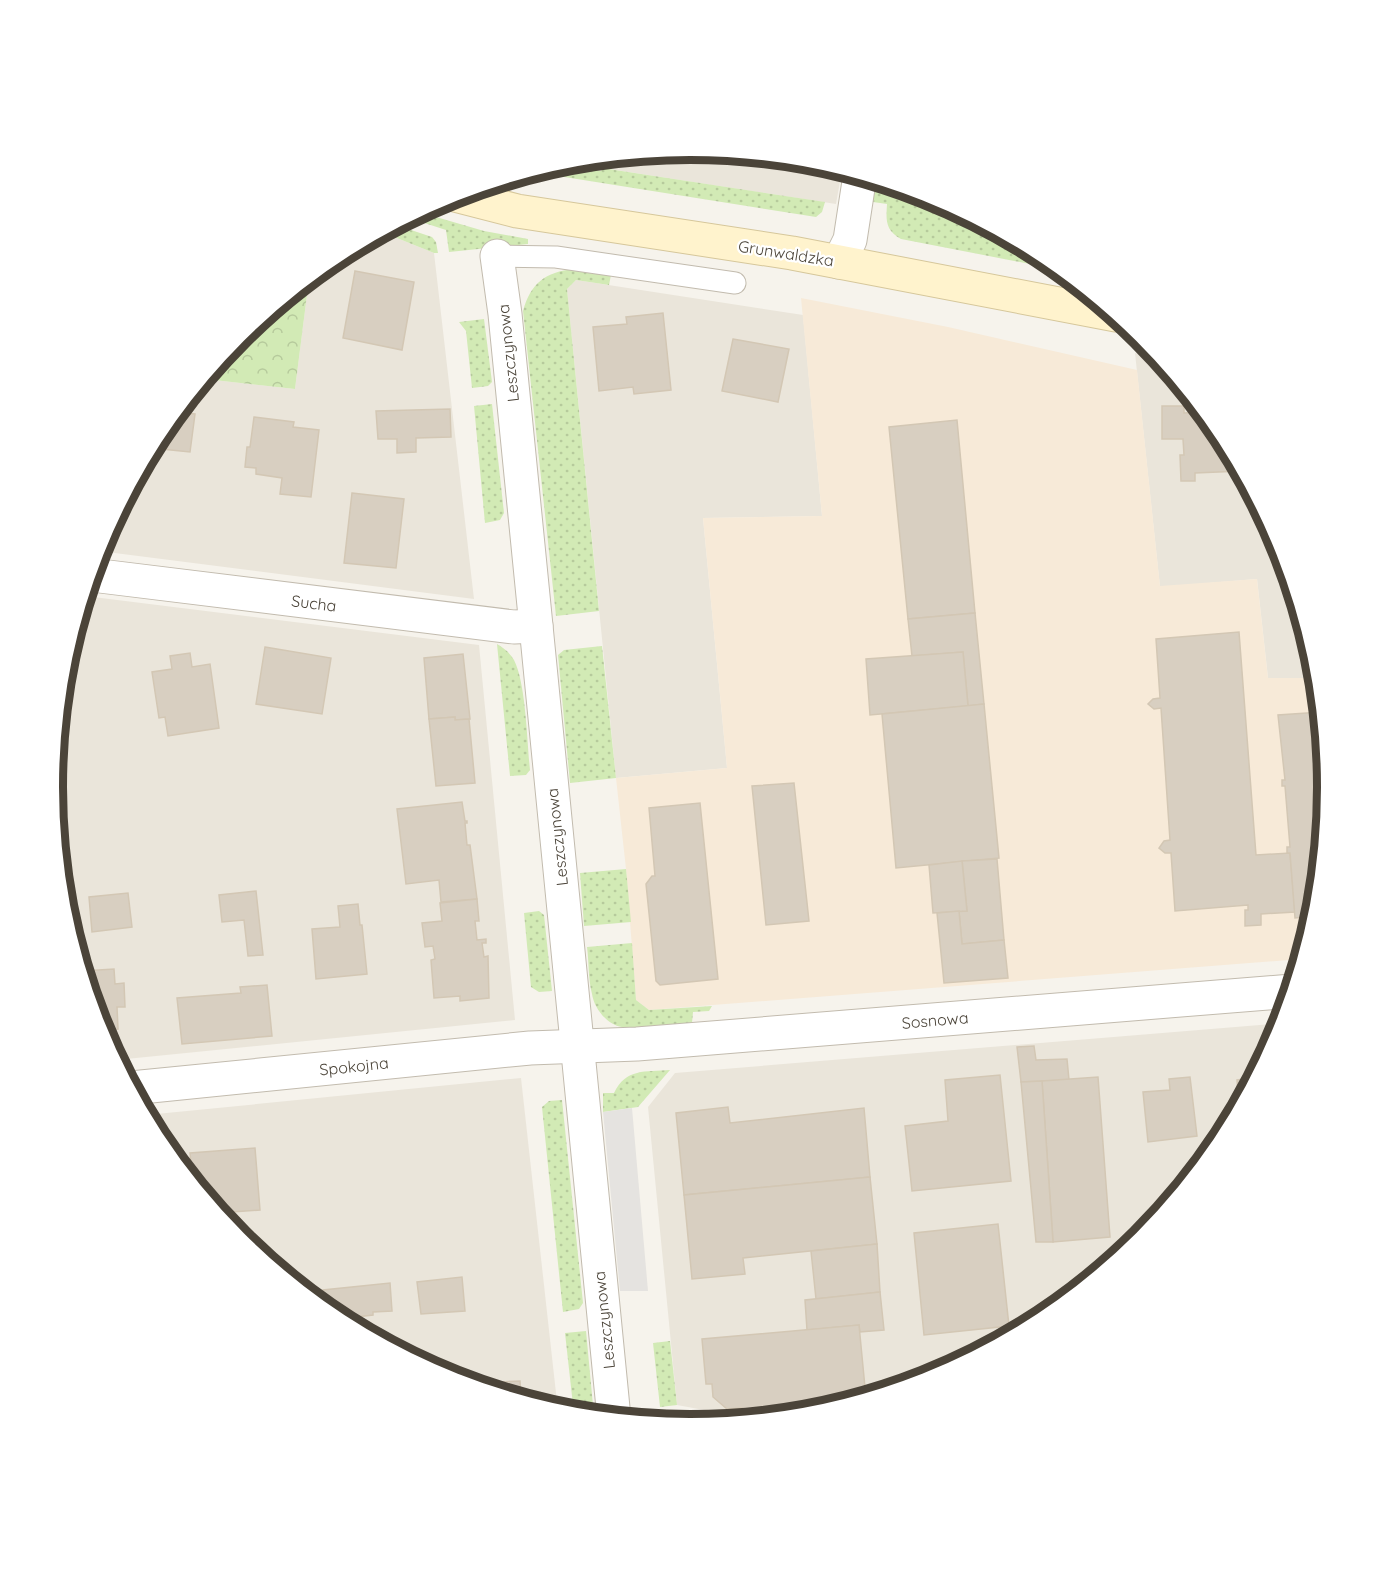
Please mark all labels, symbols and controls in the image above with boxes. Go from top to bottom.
street label: Grunwaldzka [737,236,835,270]
street label: Leszczynowa [493,303,523,403]
street label: Sucha [290,590,338,616]
street label: Leszczynowa [542,787,572,887]
street label: Sosnowa [901,1007,969,1033]
street label: Spokojna [318,1052,390,1080]
street label: Leszczynowa [589,1270,619,1370]

